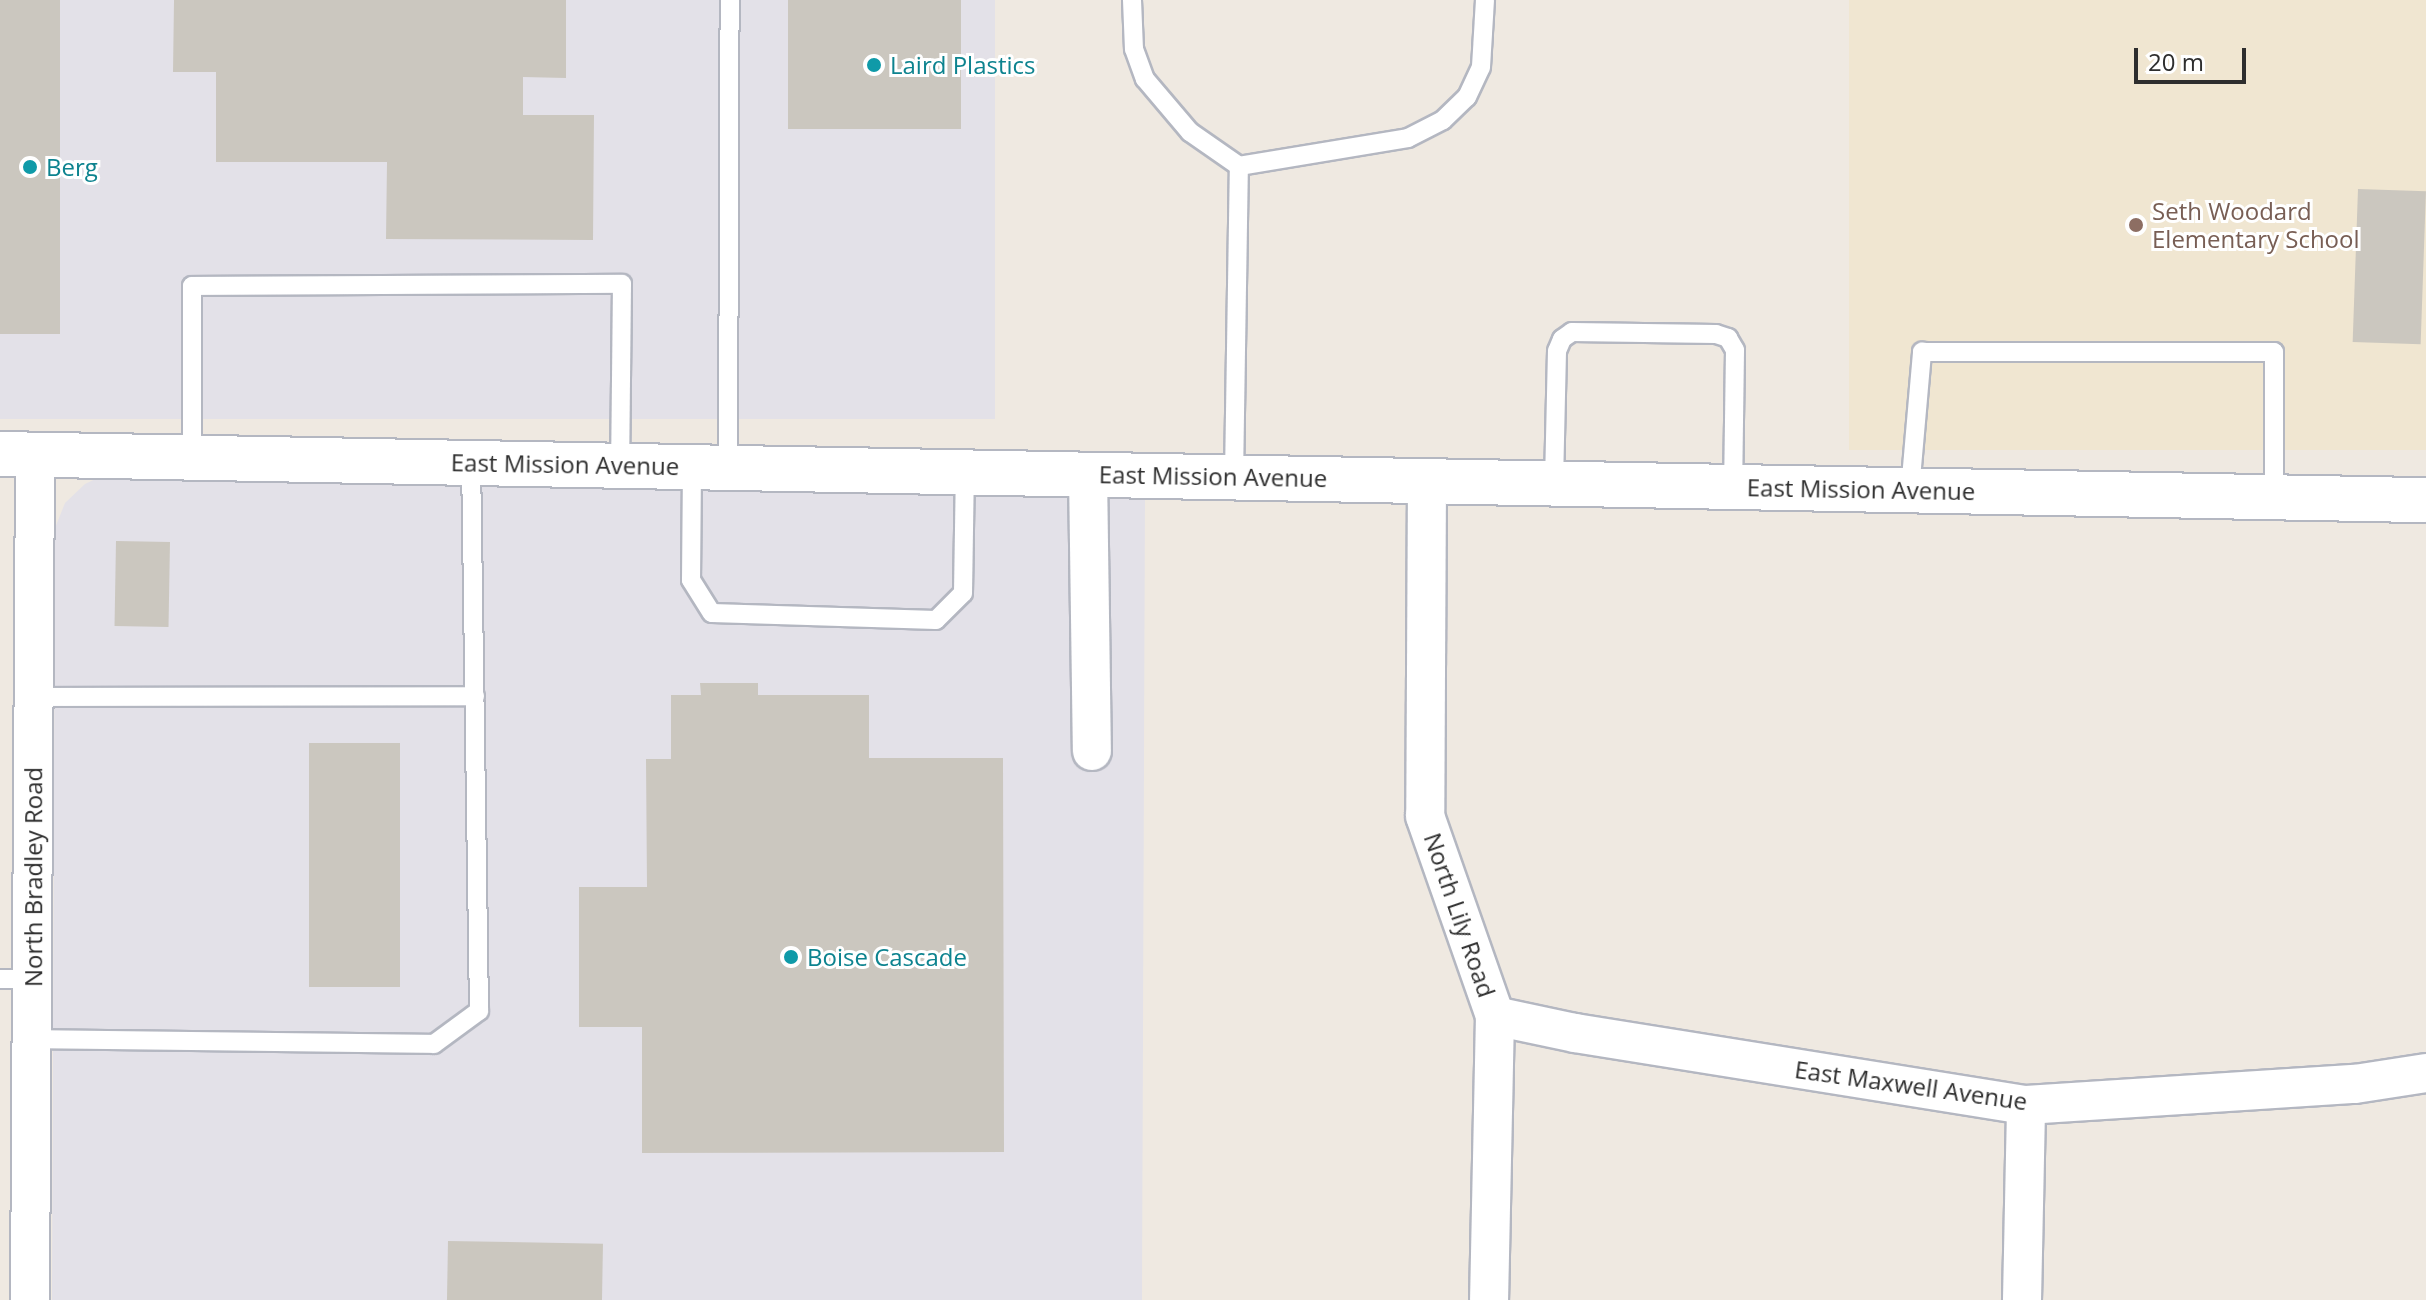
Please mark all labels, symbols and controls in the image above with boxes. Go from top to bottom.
scale bar [2138,32,2250,82]
text: 20 m [2148,45,2204,78]
place label: Laird Plastics [890,51,1035,79]
marker: Laird Plastics [865,56,883,74]
place label: Berg [46,153,98,181]
marker: Berg [21,158,39,176]
place label: Seth Woodard Elementary School [2152,197,2360,253]
marker: Seth Woodard Elementary School [2127,216,2145,234]
street label: East Mission Avenue [451,448,679,480]
street label: East Mission Avenue [1099,460,1327,492]
street label: East Mission Avenue [1747,473,1975,505]
street label: North Bradley Road [19,767,47,987]
street label: North Lily Road [1418,829,1502,1001]
place label: Boise Cascade [807,943,967,971]
marker: Boise Cascade [782,948,800,966]
street label: East Maxwell Avenue [1793,1054,2029,1116]

